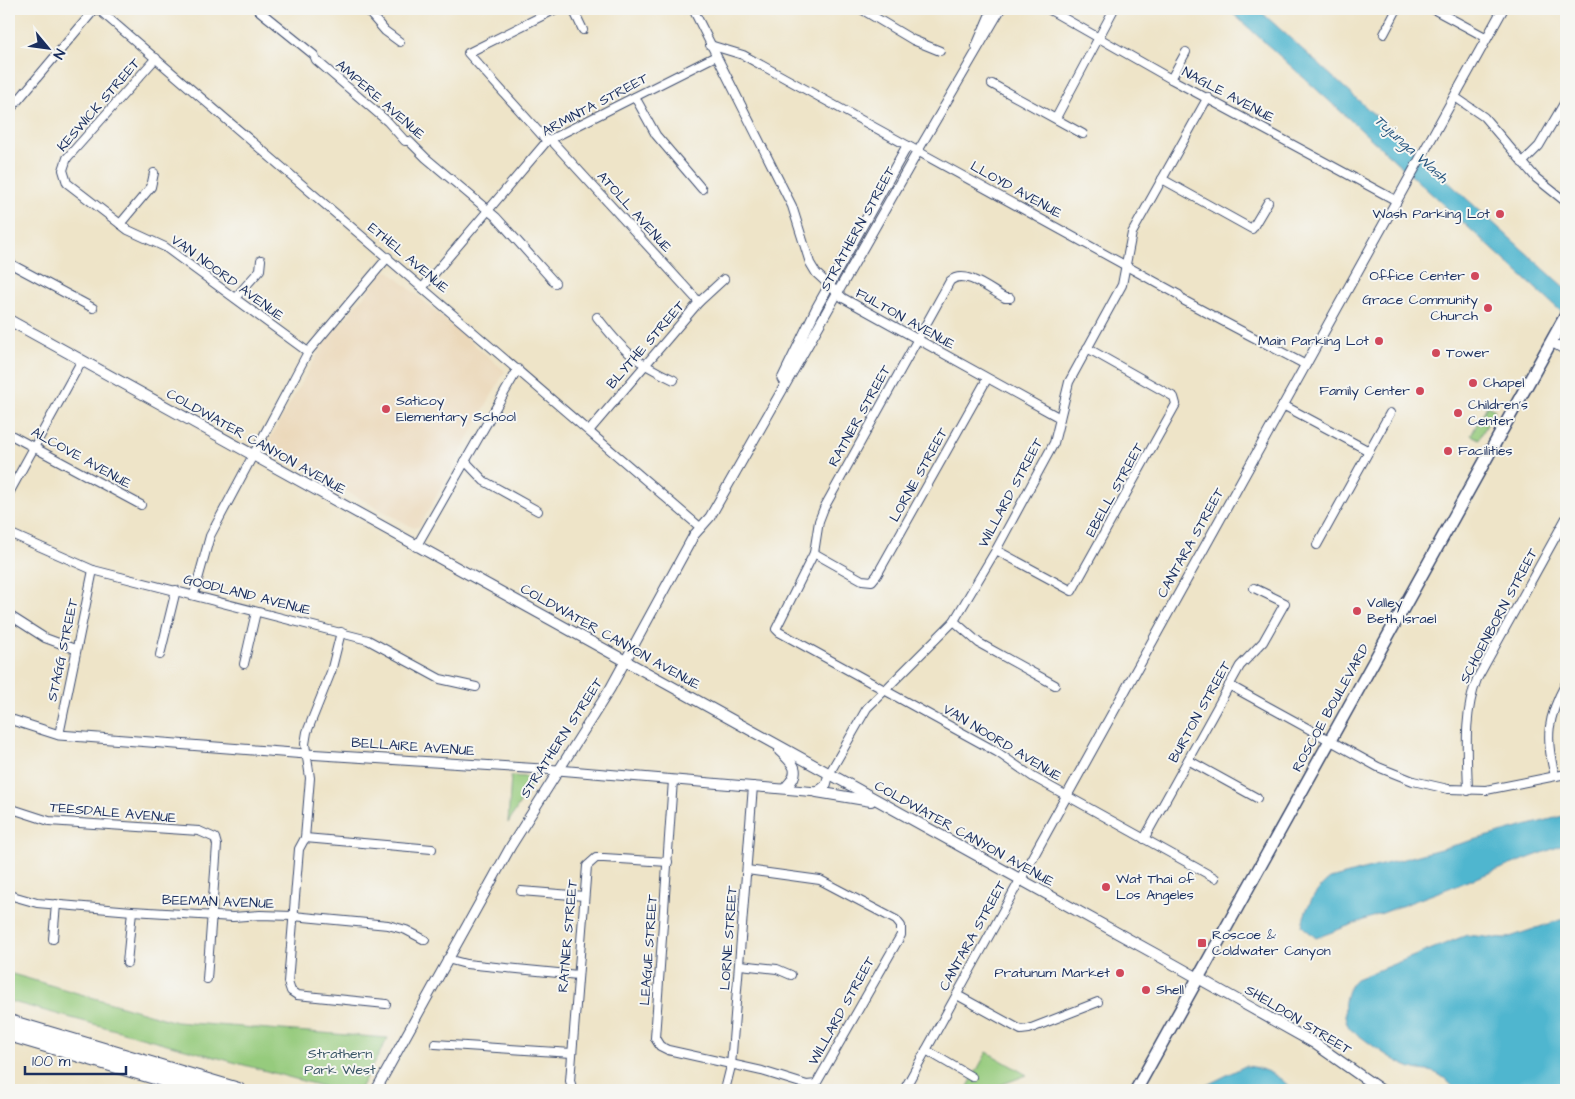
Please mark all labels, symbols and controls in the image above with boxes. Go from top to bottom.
north arrow [22,22,72,72]
text: N [48,45,69,63]
street label: KESWICK STREET [53,54,145,156]
street label: AMPERE AVENUE [331,56,430,145]
street label: NAGLE AVENUE [1178,62,1278,128]
street label: ARMINTA STREET [538,68,652,141]
water label: Tujunga Wash [1369,110,1453,189]
street label: LLOYD AVENUE [967,157,1066,224]
street label: STRATHERN STREET [815,163,901,295]
street label: ATOLL AVENUE [592,167,676,257]
place label: Wash Parking Lot [1373,204,1490,224]
marker: Wash Parking Lot [1494,208,1506,220]
street label: ETHEL AVENUE [363,218,453,298]
street label: VAN NOORD AVENUE [166,230,288,326]
place label: Office Center [1369,266,1465,286]
marker: Office Center [1469,270,1481,282]
street label: FULTON AVENUE [852,283,959,355]
place label: Grace Community Church [1362,290,1478,326]
street label: BLYTHE STREET [602,296,690,394]
marker: Grace Community Church [1482,302,1494,314]
place label: Main Parking Lot [1258,331,1369,351]
marker: Main Parking Lot [1373,335,1385,347]
place label: Tower [1446,343,1489,363]
marker: Tower [1430,347,1442,359]
street label: RATNER STREET [824,361,896,470]
place label: Chapel [1483,373,1525,393]
marker: Chapel [1467,377,1479,389]
place label: Family Center [1319,381,1410,401]
street label: COLDWATER CANYON AVENUE [163,384,350,500]
marker: Family Center [1414,385,1426,397]
place label: Saticoy Elementary School [396,391,516,427]
place label: Children's Center [1468,395,1528,431]
marker: Saticoy Elementary School [380,403,392,415]
marker: Children's Center [1452,407,1464,419]
street label: ALCOVE AVENUE [27,422,135,494]
street label: LORNE STREET [885,424,953,526]
street label: WILLARD STREET [974,435,1048,551]
street label: EBELL STREET [1081,439,1149,541]
place label: Facilities [1458,441,1513,461]
marker: Facilities [1442,445,1454,457]
street label: CANTARA STREET [1152,484,1230,602]
street label: SCHOENBORN STREET [1455,545,1543,687]
street label: GOODLAND AVENUE [181,569,313,621]
street label: COLDWATER CANYON AVENUE [517,579,704,695]
place label: Valley Beth Israel [1367,593,1437,629]
street label: STAGG STREET [42,596,84,703]
marker: Valley Beth Israel [1351,605,1363,617]
street label: ROSCOE BOULEVARD [1287,640,1375,776]
street label: BURTON STREET [1164,657,1236,766]
street label: STRATHERN STREET [516,674,609,802]
street label: VAN NOORD AVENUE [939,700,1066,787]
street label: BELLAIRE AVENUE [351,733,476,761]
street label: COLDWATER CANYON AVENUE [871,776,1058,892]
street label: TEESDALE AVENUE [49,798,178,829]
place label: Wat Thai of Los Angeles [1116,869,1195,905]
street label: CANTARA STREET [934,877,1012,995]
street label: RATNER STREET [553,878,583,993]
marker: Wat Thai of Los Angeles [1100,881,1112,893]
street label: LORNE STREET [715,885,743,991]
street label: BEEMAN AVENUE [161,890,275,914]
street label: LEAGUE STREET [635,893,663,1006]
place label: Roscoe & Coldwater Canyon [1212,925,1331,961]
marker: Roscoe & Coldwater Canyon [1196,937,1208,949]
street label: WILLARD STREET [804,953,880,1069]
place label: Pratunum Market [995,963,1110,983]
marker: Pratunum Market [1114,967,1126,979]
place label: Shell [1156,980,1184,1000]
street label: SHELDON STREET [1241,980,1355,1060]
marker: Shell [1140,984,1152,996]
scale bar [25,1044,126,1076]
park label: Strathern Park West [304,1044,376,1080]
text: 100 m [32,1051,71,1072]

